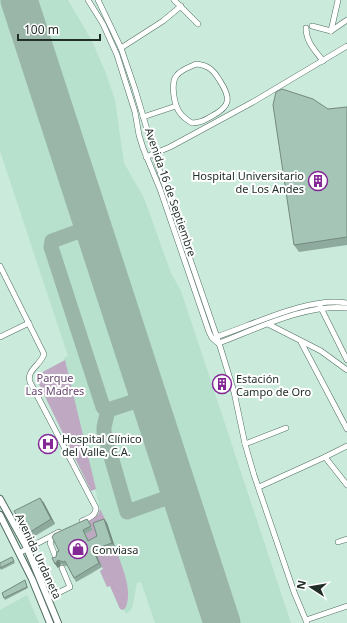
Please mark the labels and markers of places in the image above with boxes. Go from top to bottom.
place label: Hospital Universitario de Los Andes [192,168,304,196]
building icon: Hospital Universitario de Los Andes [307,170,329,192]
place label: Estación Campo de Oro [236,371,311,399]
building icon: Estación Campo de Oro [211,373,233,395]
place label: Hospital Clínico del Valle, C.A. [62,431,142,459]
hospital icon: Hospital Clínico del Valle, C.A. [37,433,59,455]
shop icon: Conviasa [67,538,89,560]
place label: Conviasa [92,542,138,557]

